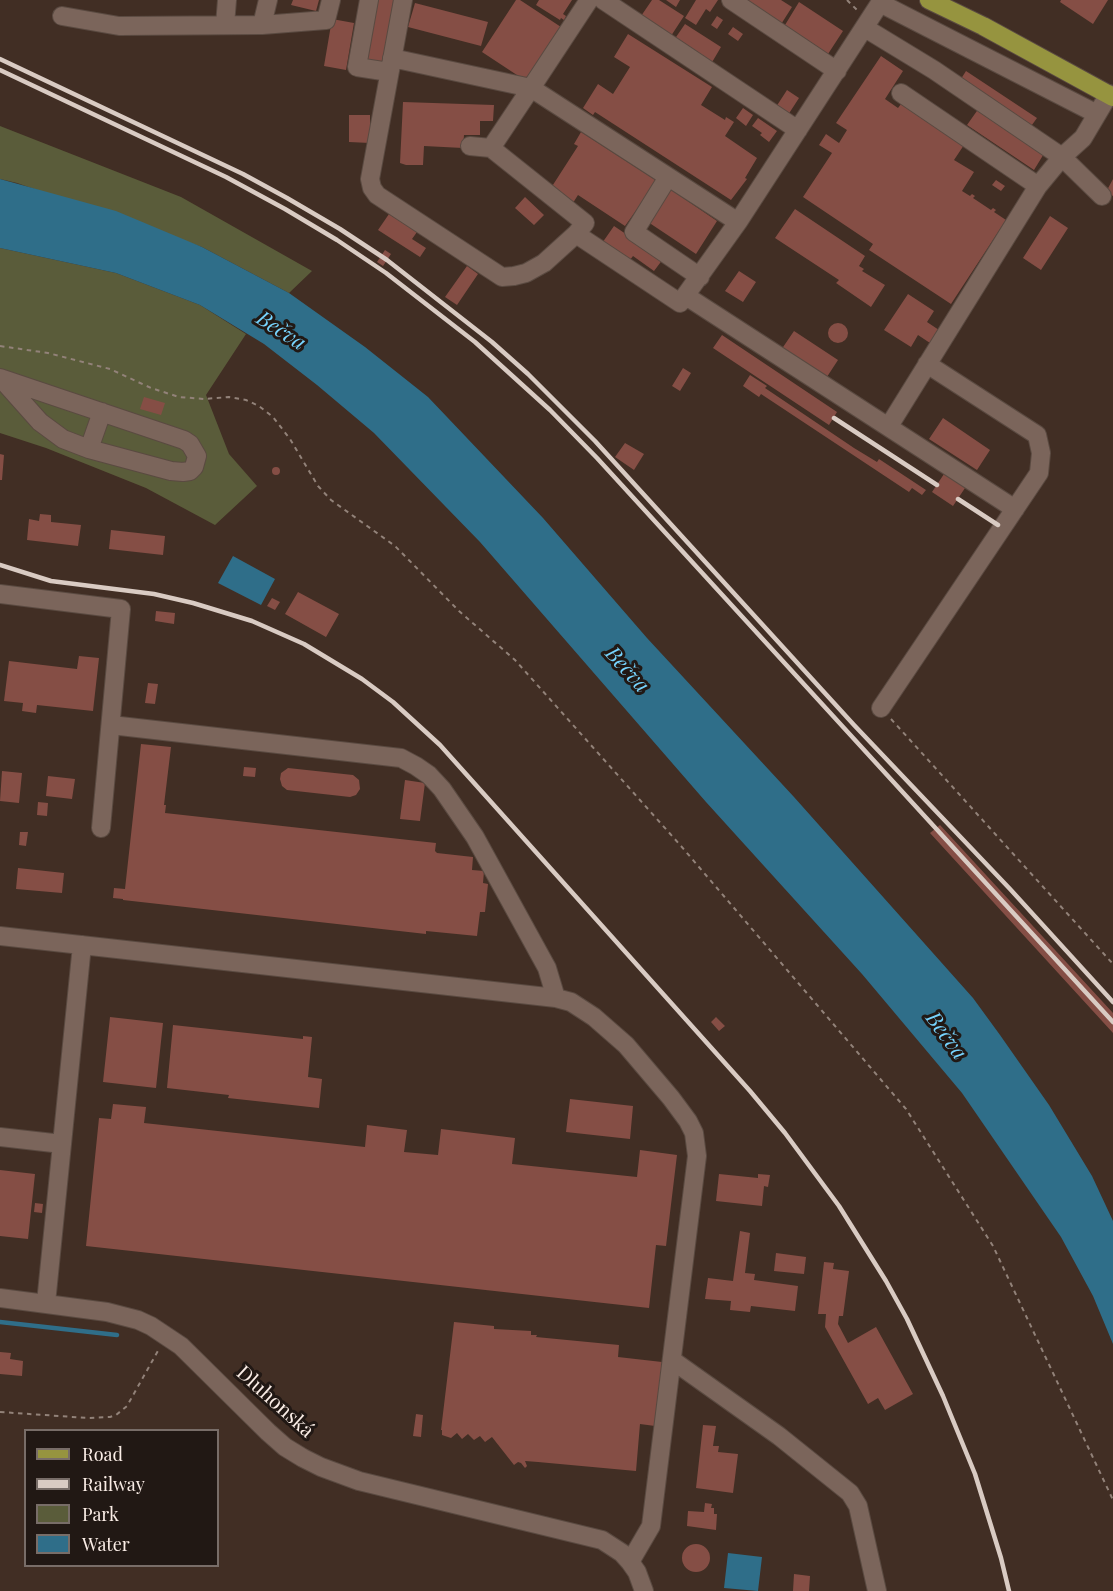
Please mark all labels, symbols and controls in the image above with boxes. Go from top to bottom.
water label: Bečva [252,306,310,356]
water label: Bečva [600,642,654,698]
water label: Bečva [920,1007,972,1065]
street label: Dluhonská [231,1361,319,1443]
legend [24,1429,219,1567]
text: Road [82,1442,123,1466]
text: Railway [82,1472,145,1496]
text: Park [82,1502,119,1526]
text: Water [82,1532,130,1556]

